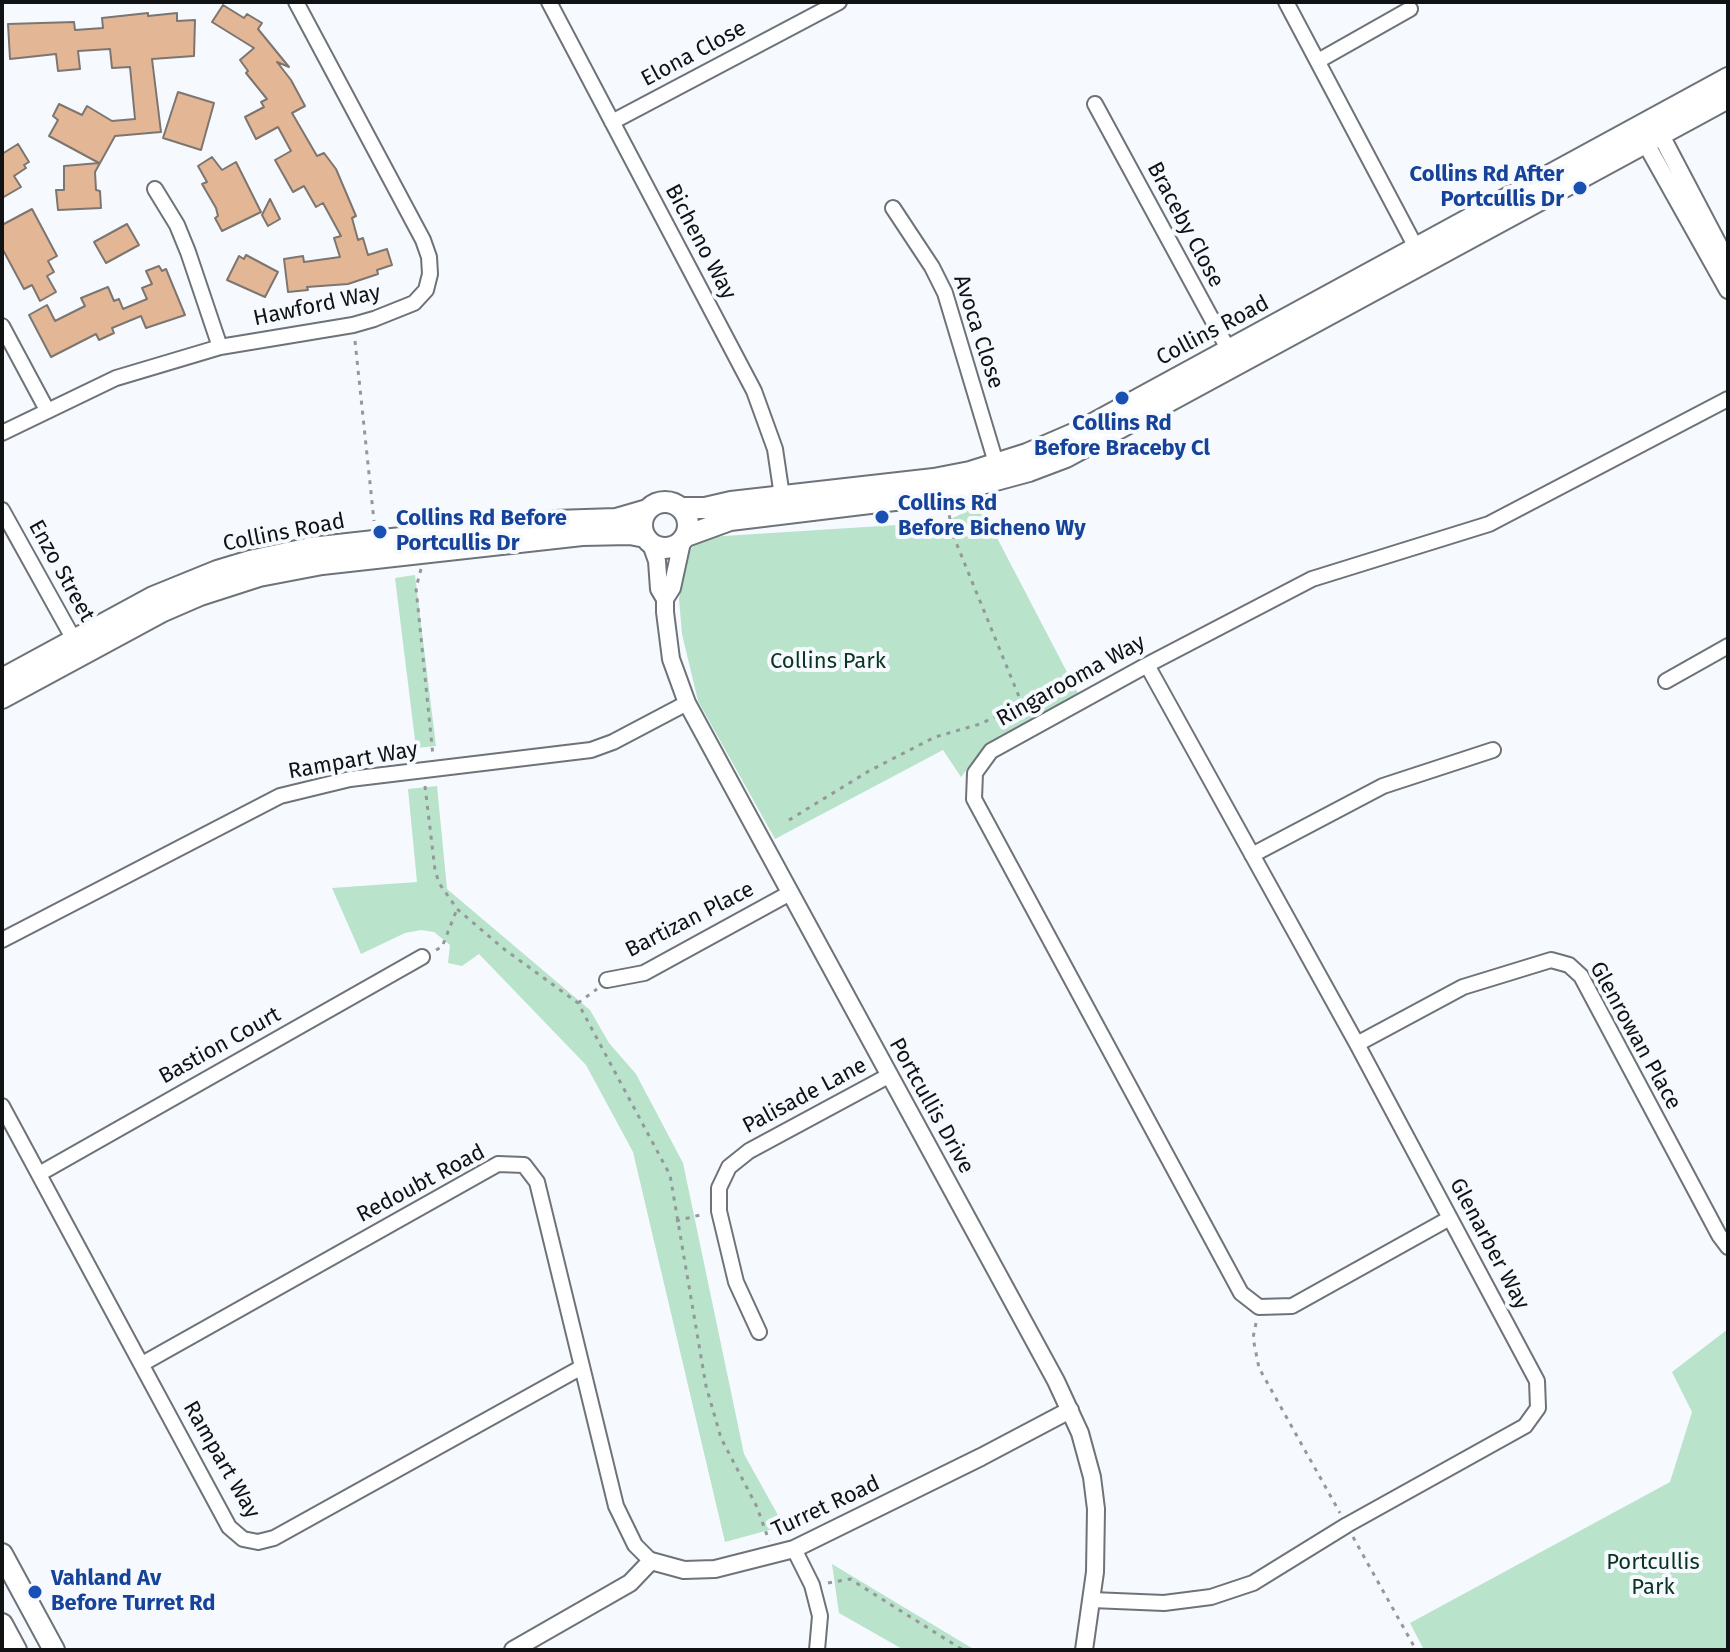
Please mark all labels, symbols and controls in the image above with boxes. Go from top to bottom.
street label: Elona Close [637,15,751,93]
street label: Braceby Close [1141,158,1229,292]
place label: Collins Rd After Portcullis Dr [1410,162,1564,214]
marker: Collins Rd After Portcullis Dr [1571,179,1589,197]
street label: Bicheno Way [659,180,741,304]
street label: Avoca Close [947,272,1009,392]
street label: Hawford Way [251,280,383,332]
street label: Collins Road [1152,290,1274,372]
marker: Collins Rd Before Braceby Cl [1113,389,1131,407]
place label: Collins Rd Before Braceby Cl [1034,411,1210,462]
place label: Collins Rd Before Bicheno Wy [898,491,1086,542]
place label: Collins Rd Before Portcullis Dr [396,506,567,558]
street label: Collins Road [221,508,347,558]
marker: Collins Rd Before Bicheno Wy [873,508,891,526]
street label: Enzo Street [22,516,100,626]
marker: Collins Rd Before Portcullis Dr [371,523,389,541]
street label: Ringarooma Way [992,629,1150,733]
park label: Collins Park [770,649,886,675]
street label: Rampart Way [286,737,420,785]
street label: Bartizan Place [621,876,759,964]
street label: Glenrowan Place [1583,957,1687,1115]
street label: Bastion Court [155,1002,285,1090]
street label: Portcullis Drive [883,1034,979,1178]
street label: Palisade Lane [739,1052,871,1140]
street label: Redoubt Road [352,1139,490,1229]
street label: Glenarber Way [1443,1174,1535,1314]
street label: Rampart Way [177,1397,265,1523]
street label: Turret Road [768,1471,884,1543]
park label: Portcullis Park [1606,1550,1700,1602]
place label: Vahland Av Before Turret Rd [51,1566,216,1618]
marker: Vahland Av Before Turret Rd [26,1583,44,1601]

